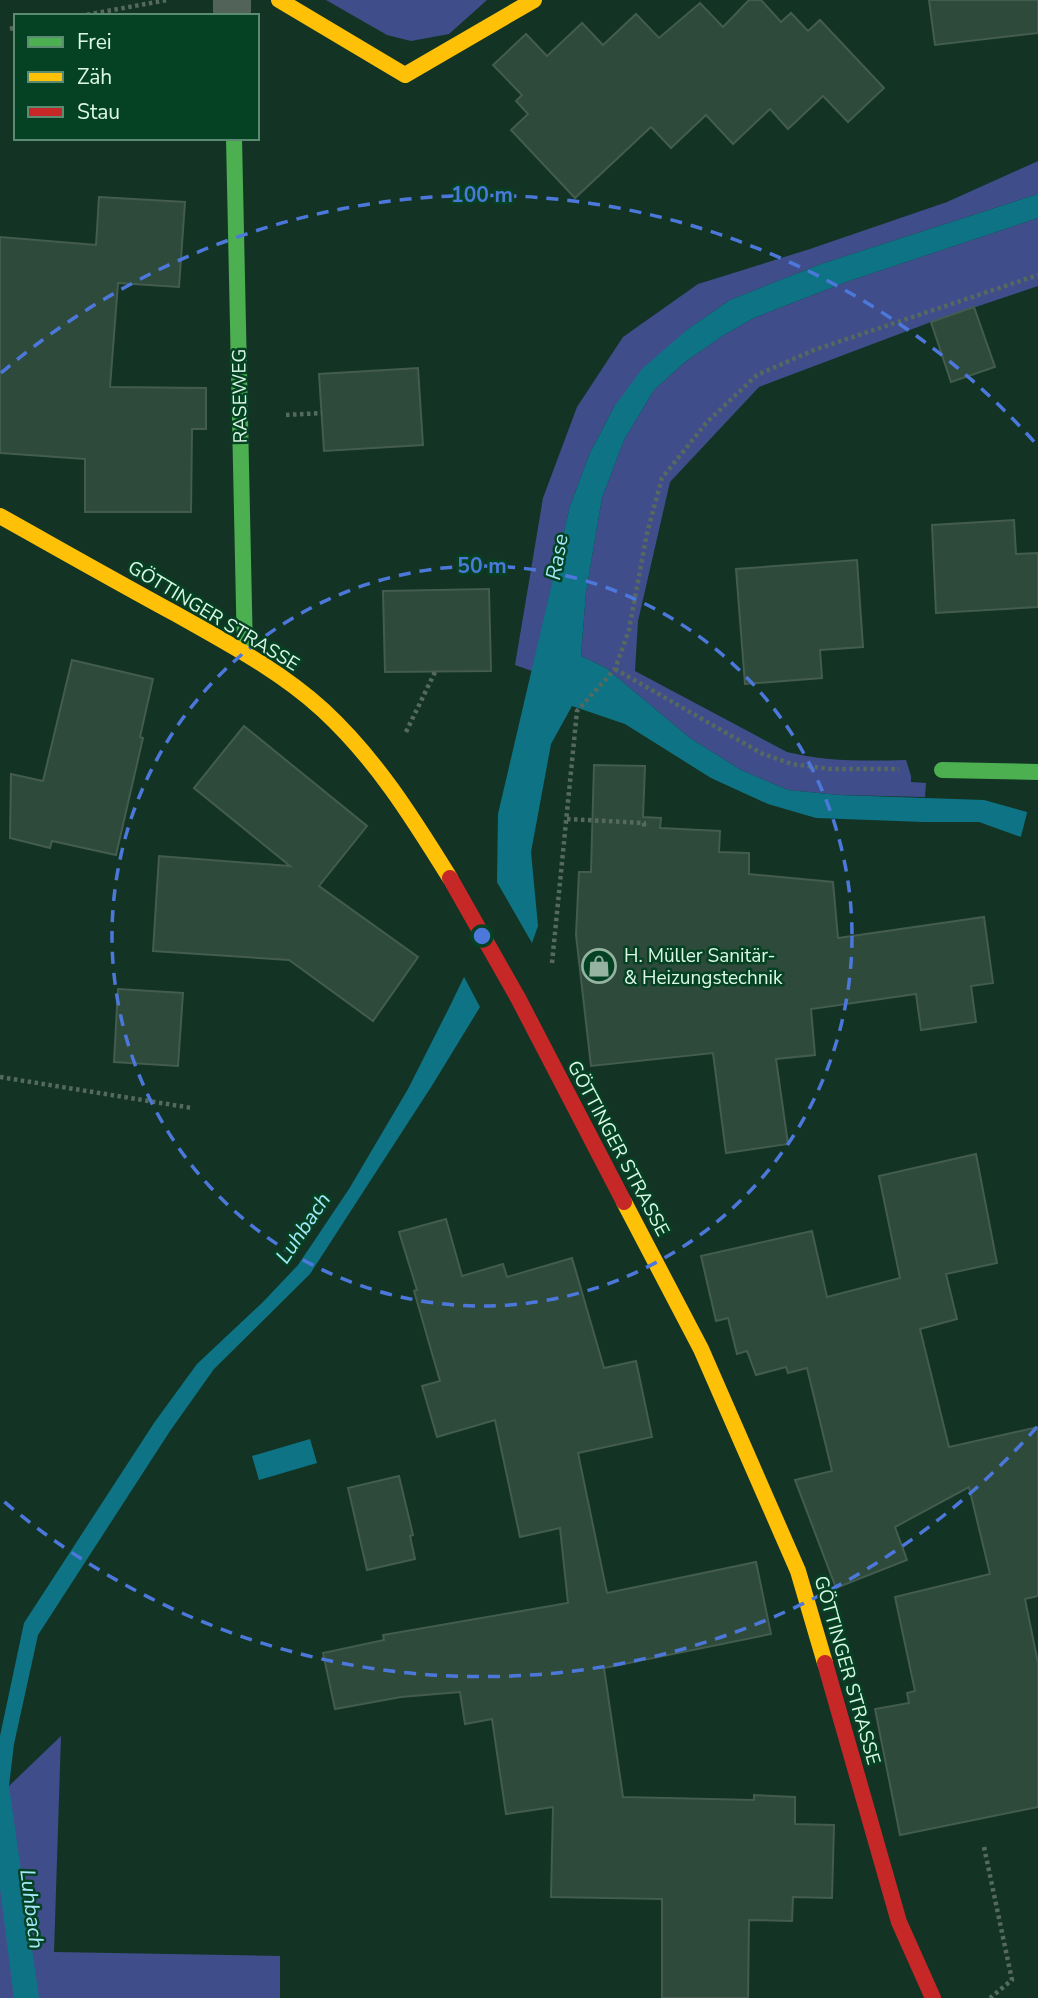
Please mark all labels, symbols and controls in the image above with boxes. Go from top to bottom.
legend [14,14,259,140]
text: Frei [77,28,112,56]
text: Zäh [77,63,112,91]
text: Stau [77,98,120,126]
text: 100 m [451,181,513,209]
street label: RASEWEG [226,348,254,443]
water label: Rase [539,532,575,582]
text: 50 m [457,552,507,580]
street label: GÖTTINGER STRASSE [123,554,304,677]
centre of rings [470,924,494,948]
place label: H. Müller Sanitär- & Heizungstechnik [624,943,783,991]
shop icon: H. Müller Sanitär- & Heizungstechnik [580,947,618,985]
street label: GÖTTINGER STRASSE [561,1056,675,1241]
water label: Luhbach [269,1187,337,1269]
street label: GÖTTINGER STRASSE [808,1573,886,1768]
water label: Luhbach [13,1868,51,1950]

